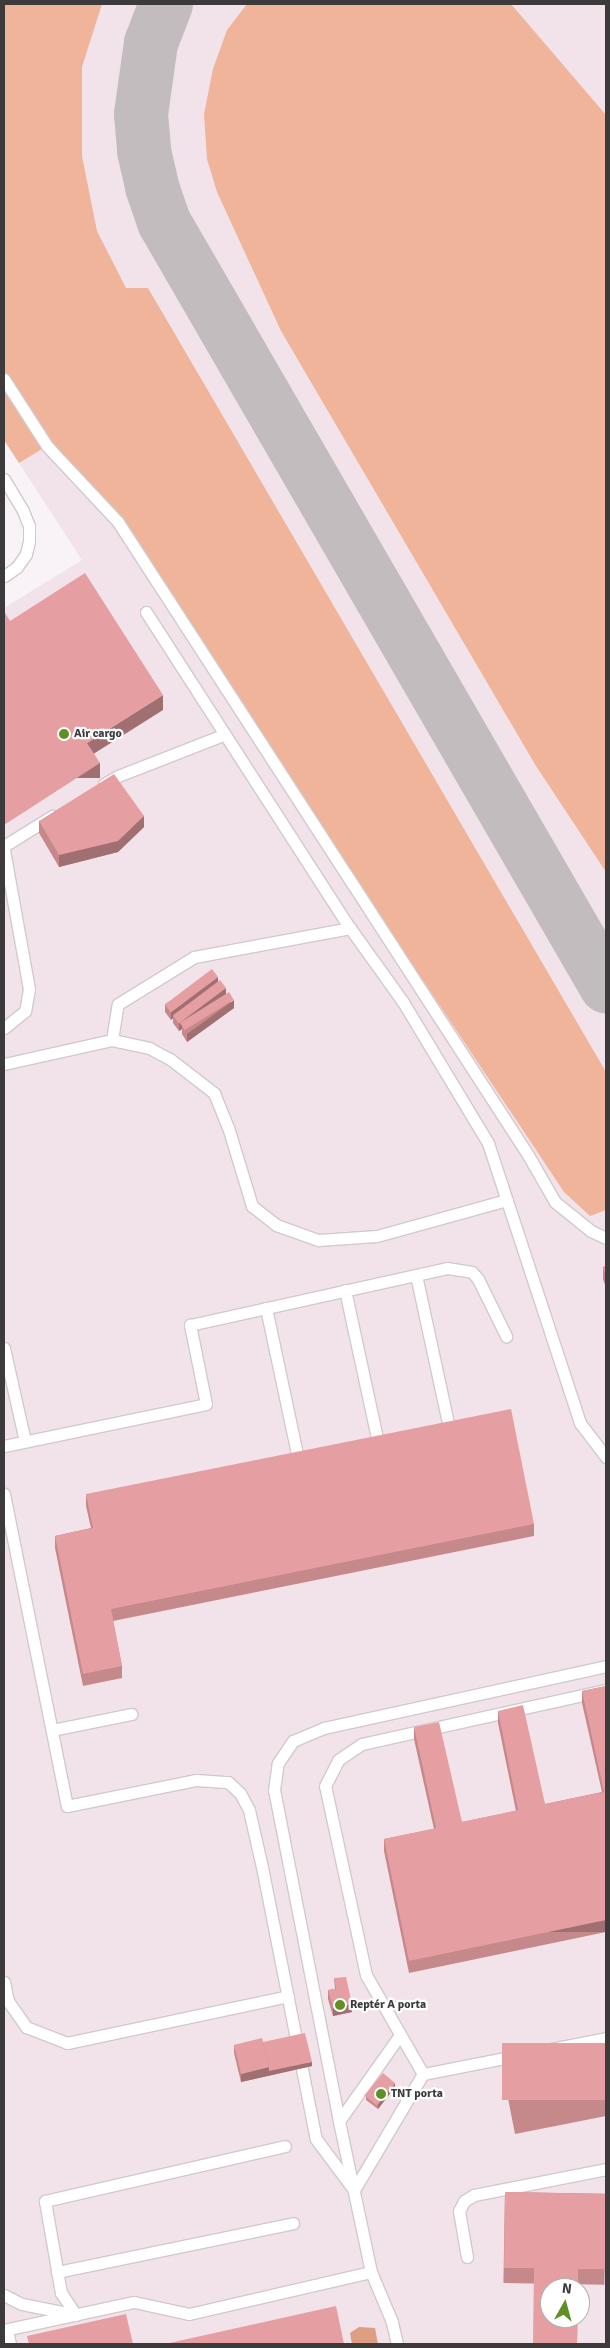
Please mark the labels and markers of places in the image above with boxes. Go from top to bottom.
place label: Air cargo [74,727,122,741]
marker: Air cargo [58,728,70,740]
place label: Reptér A porta [350,1998,426,2012]
marker: Reptér A porta [334,1999,346,2011]
place label: TNT porta [391,2087,443,2101]
marker: TNT porta [375,2088,387,2100]

